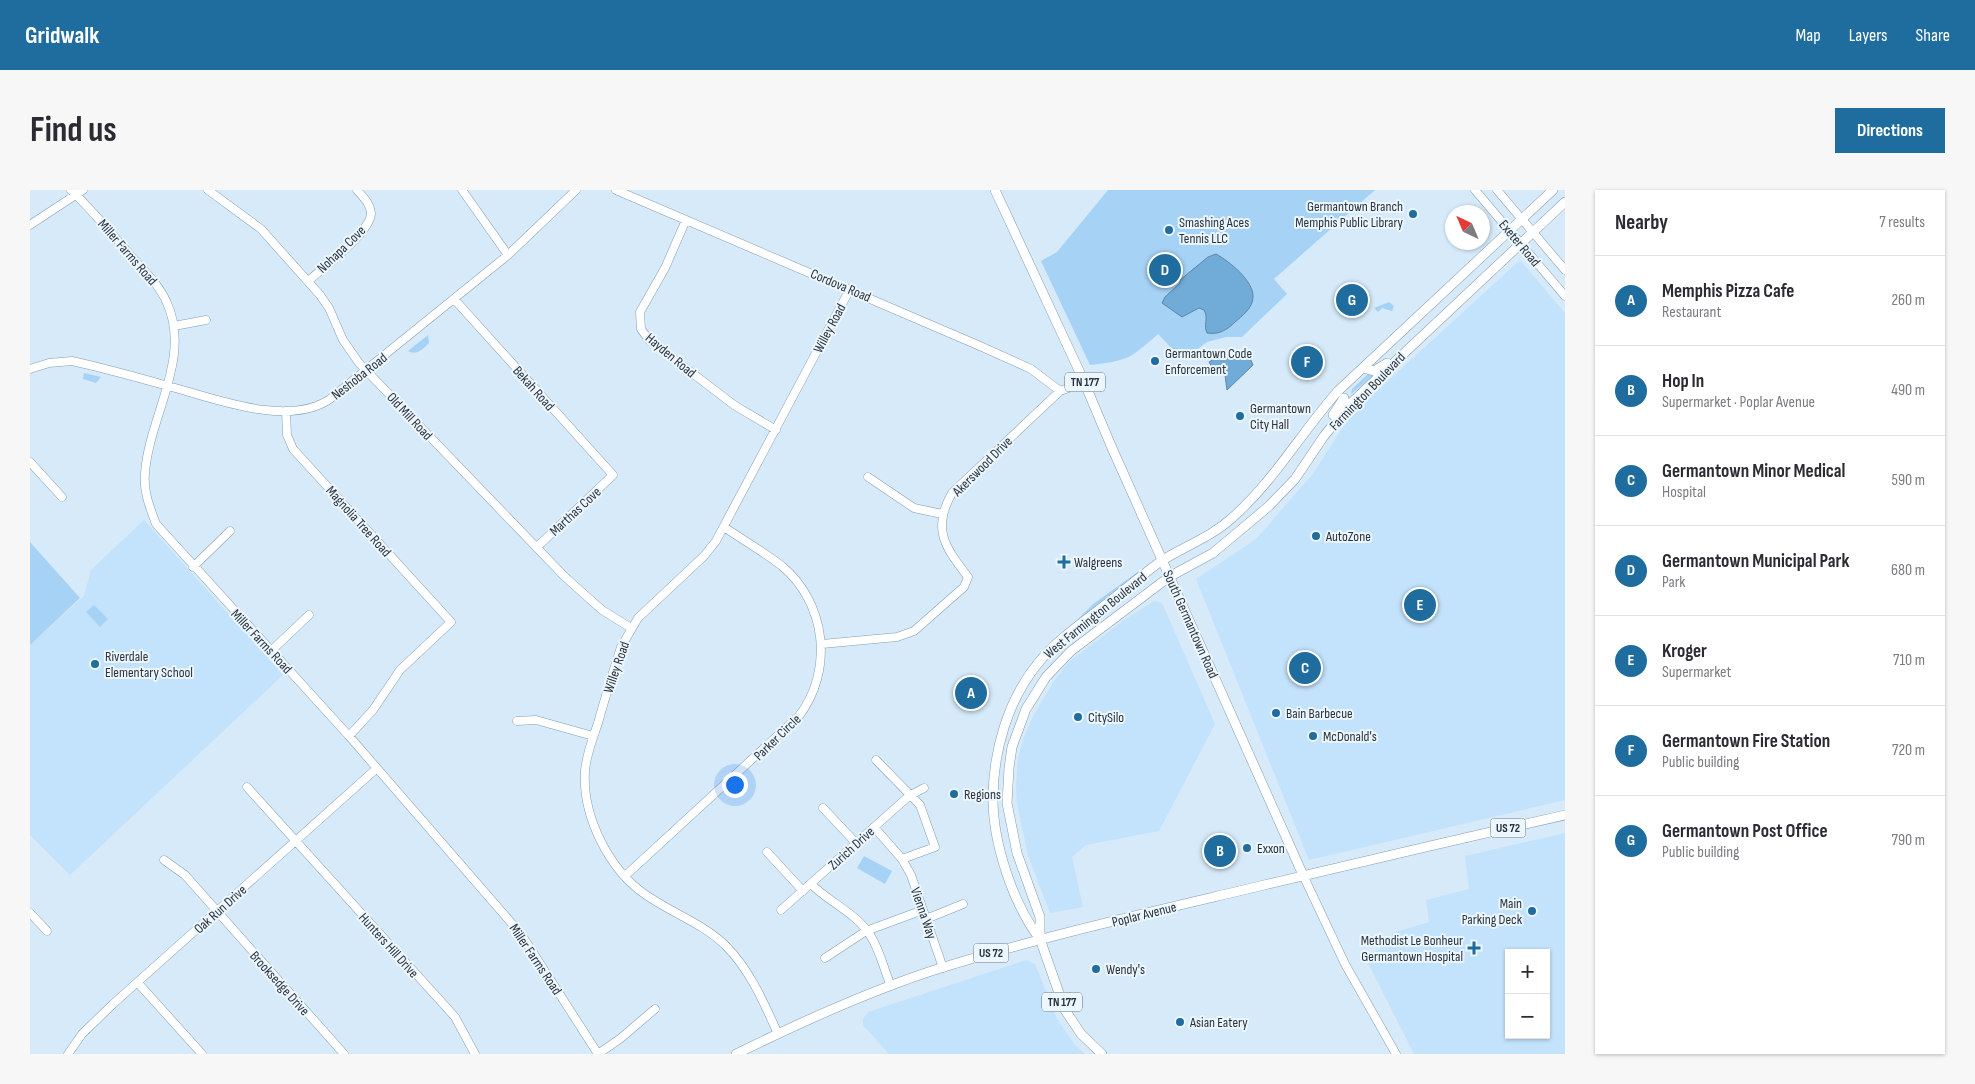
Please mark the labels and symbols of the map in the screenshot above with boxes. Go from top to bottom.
place label: Germantown Branch Memphis Public Library [1295,198,1404,231]
north arrow [1445,205,1490,250]
marker: Germantown Branch Memphis Public Library [1407,208,1419,220]
place label: Smashing Aces Tennis LLC [1179,214,1249,247]
street label: Miller Farms Road [94,216,161,289]
street label: Exeter Road [1495,217,1544,270]
street label: Nohapa Cove [313,222,369,277]
marker: Smashing Aces Tennis LLC [1163,224,1175,236]
pin: D [1149,251,1181,289]
street label: Cordova Road [808,265,874,306]
pin: G [1336,281,1368,319]
street label: Willey Road [809,301,850,356]
street label: Hayden Road [642,329,700,382]
pin: F [1291,343,1323,381]
place label: Germantown Code Enforcement [1165,345,1252,378]
street label: Neshoba Road [328,349,391,404]
street label: Farmington Boulevard [1326,349,1409,434]
marker: Germantown Code Enforcement [1149,355,1161,367]
street label: Bekah Road [509,363,558,414]
road number: TN 177 [1065,372,1105,392]
street label: Old Mill Road [383,389,436,444]
place label: Germantown City Hall [1250,400,1311,433]
marker: Germantown City Hall [1234,410,1246,422]
street label: Akerswood Drive [948,433,1016,501]
street label: Magnolia Tree Road [322,482,395,560]
street label: Marthas Cove [546,483,605,539]
place label: AutoZone [1325,528,1371,545]
marker: AutoZone [1310,530,1322,542]
place label: Walgreens [1074,554,1122,571]
marker: Walgreens [1058,556,1070,568]
street label: South Germantown Road [1159,567,1222,681]
street label: West Farmington Boulevard [1040,568,1151,662]
pin: E [1404,586,1436,624]
street label: Miller Farms Road [227,606,296,677]
street label: Willey Road [600,639,633,695]
place label: Riverdale Elementary School [105,648,193,681]
pin: C [1289,649,1321,687]
marker: Riverdale Elementary School [89,658,101,670]
pin: A [955,674,987,712]
place label: Bain Barbecue [1286,705,1353,722]
marker: Bain Barbecue [1270,707,1282,719]
place label: CitySilo [1088,709,1124,726]
street label: Parker Circle [750,711,805,764]
marker: CitySilo [1072,711,1084,723]
place label: McDonald's [1323,728,1377,745]
marker: McDonald's [1307,730,1319,742]
your location [722,772,748,798]
place label: Regions [964,786,1001,803]
marker: Regions [948,788,960,800]
road number: US 72 [1490,818,1526,838]
street label: Zurich Drive [825,823,878,874]
pin: B [1204,832,1236,870]
place label: Exxon [1257,840,1285,857]
marker: Exxon [1241,842,1253,854]
street label: Oak Run Drive [191,881,250,937]
street label: Vienna Way [907,885,940,942]
place label: Main Parking Deck [1462,895,1523,928]
street label: Poplar Avenue [1110,898,1178,931]
marker: Main Parking Deck [1526,905,1538,917]
street label: Hunters Hill Drive [355,909,422,981]
street label: Miller Farms Road [506,921,566,998]
place label: Methodist Le Bonheur Germantown Hospital [1361,932,1463,965]
marker: Methodist Le Bonheur Germantown Hospital [1467,941,1481,955]
road number: US 72 [974,944,1008,962]
street label: Brooksedge Drive [246,948,313,1019]
place label: Wendy's [1106,961,1145,978]
marker: Wendy's [1090,963,1102,975]
road number: TN 177 [1042,992,1082,1012]
place label: Asian Eatery [1189,1014,1248,1031]
marker: Asian Eatery [1174,1016,1186,1028]

